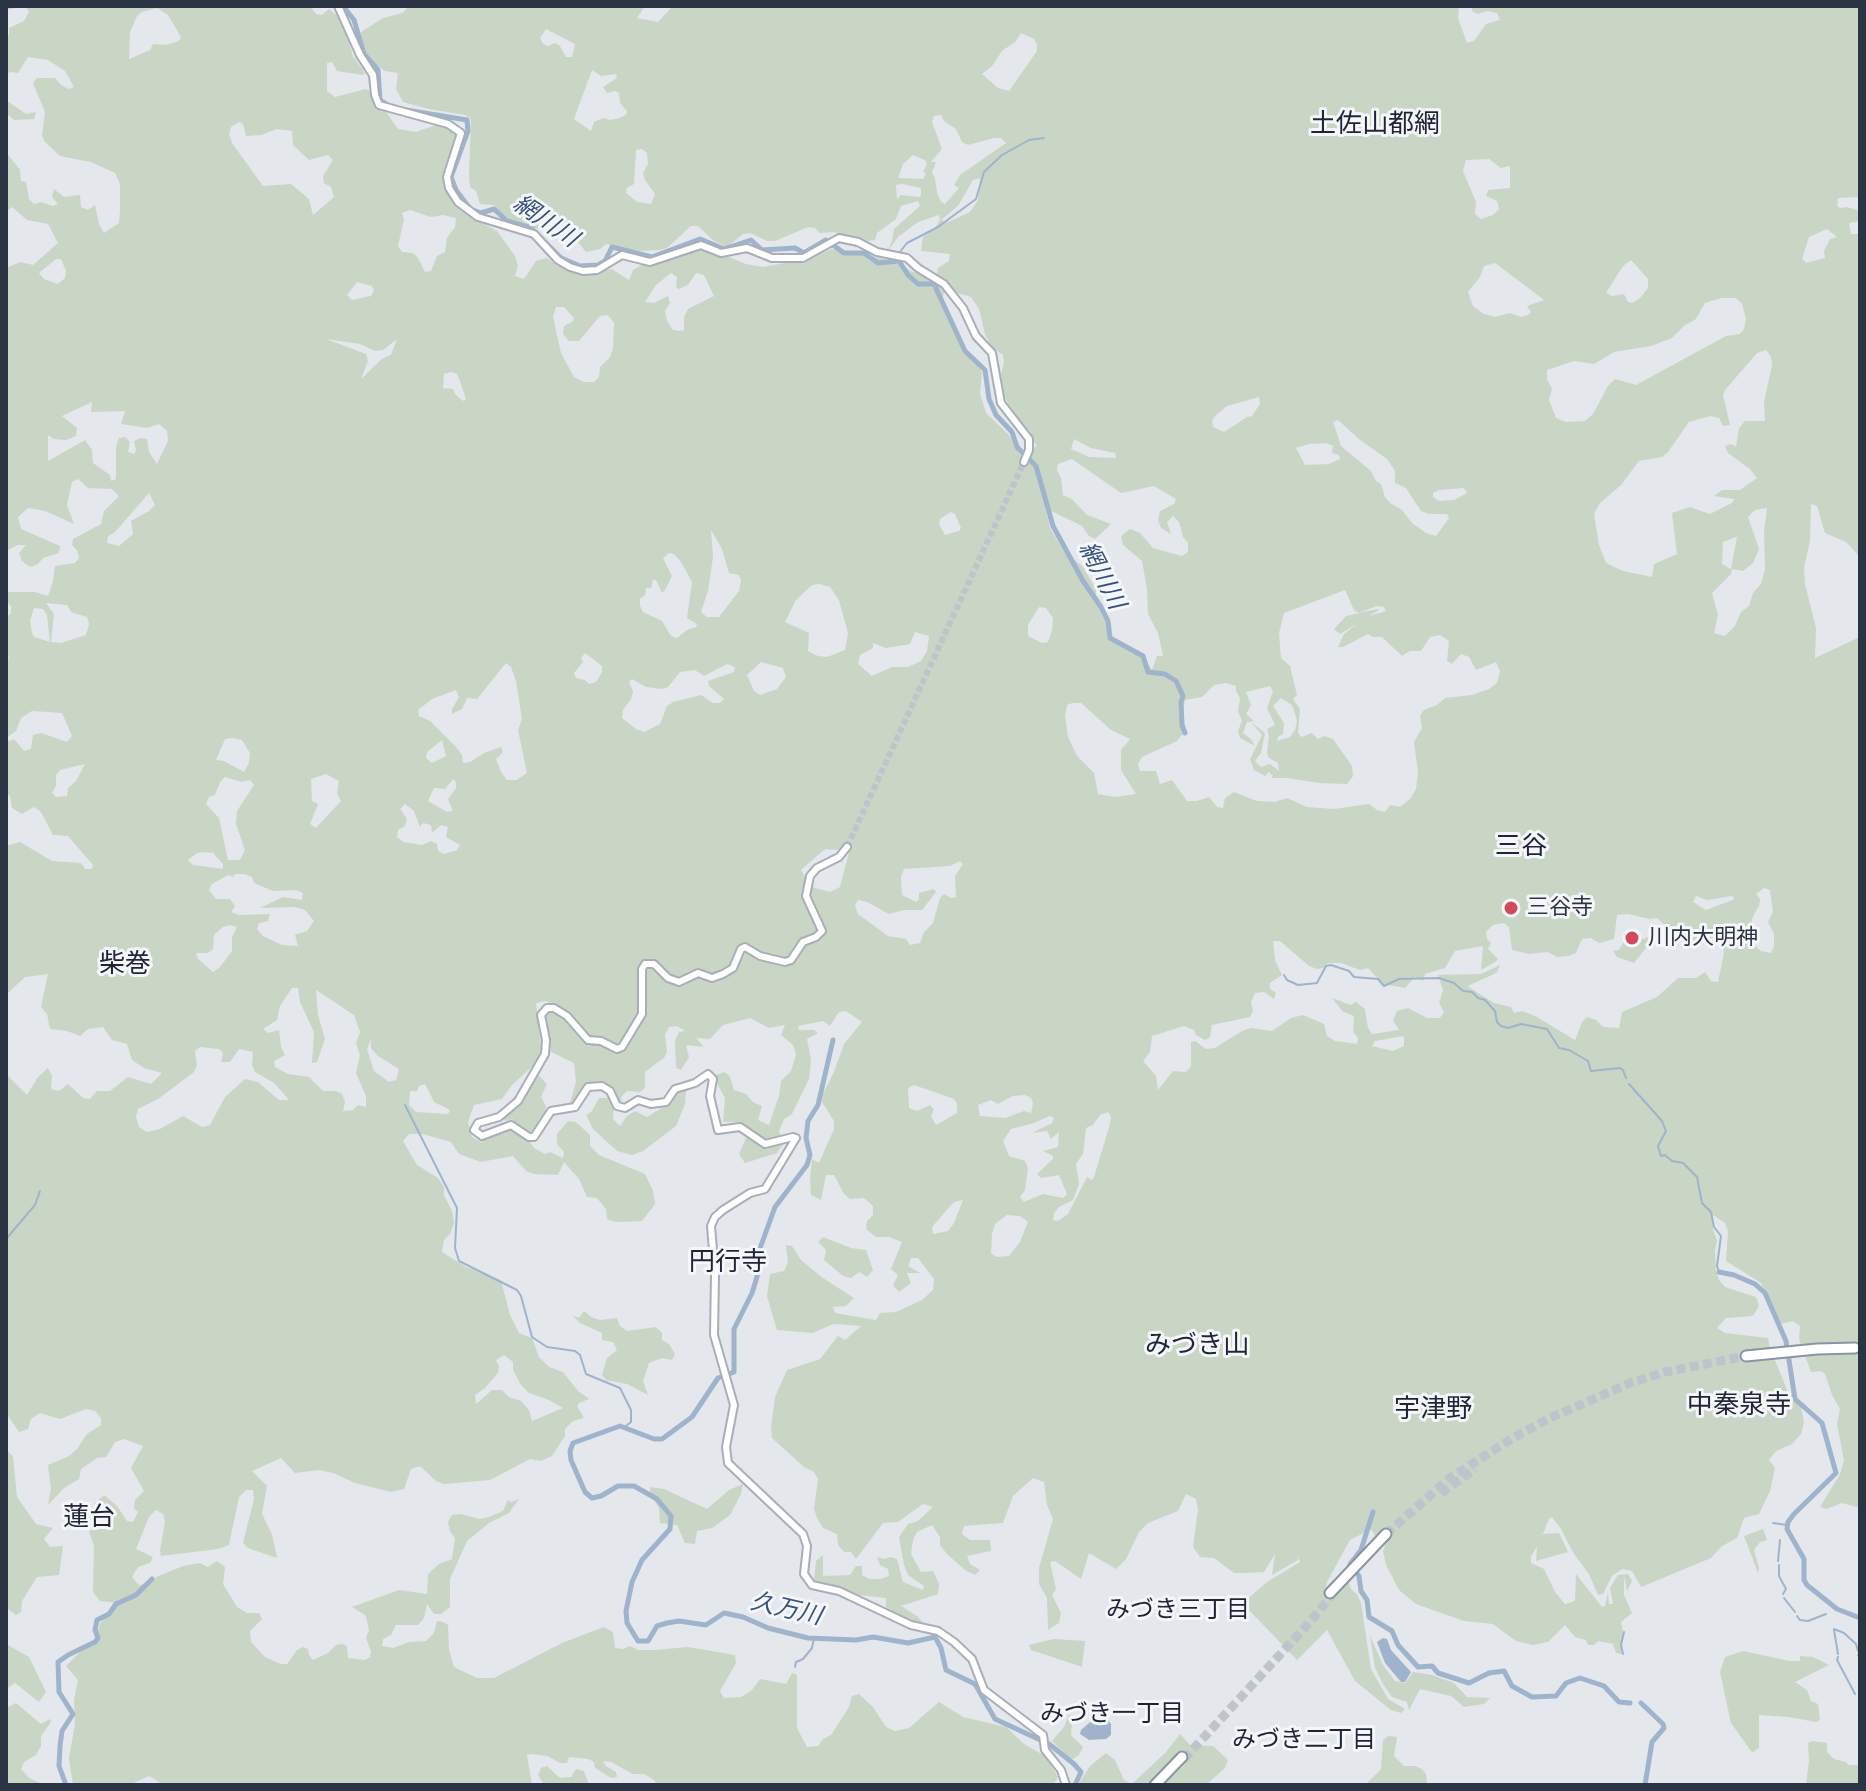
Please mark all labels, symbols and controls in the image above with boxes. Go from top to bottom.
district label: 土佐山都網 [1310,109,1440,141]
water label: 網川川 [507,190,583,254]
water label: 網川川 [1072,537,1130,615]
district label: 三谷 [1495,831,1547,863]
place label: 三谷寺 [1527,895,1593,921]
marker: 三谷寺 [1502,899,1520,917]
place label: 川内大明神 [1648,925,1758,951]
marker: 川内大明神 [1623,929,1641,947]
district label: 柴巻 [99,949,151,981]
district label: 円行寺 [689,1247,767,1279]
district label: みづき山 [1145,1330,1249,1362]
district label: 中秦泉寺 [1687,1390,1791,1422]
district label: 宇津野 [1394,1394,1472,1426]
district label: 蓮台 [63,1502,115,1534]
water label: 久万川 [748,1588,824,1632]
district label: みづき三丁目 [1106,1597,1250,1625]
district label: みづき一丁目 [1040,1701,1184,1729]
district label: みづき二丁目 [1232,1727,1376,1755]

